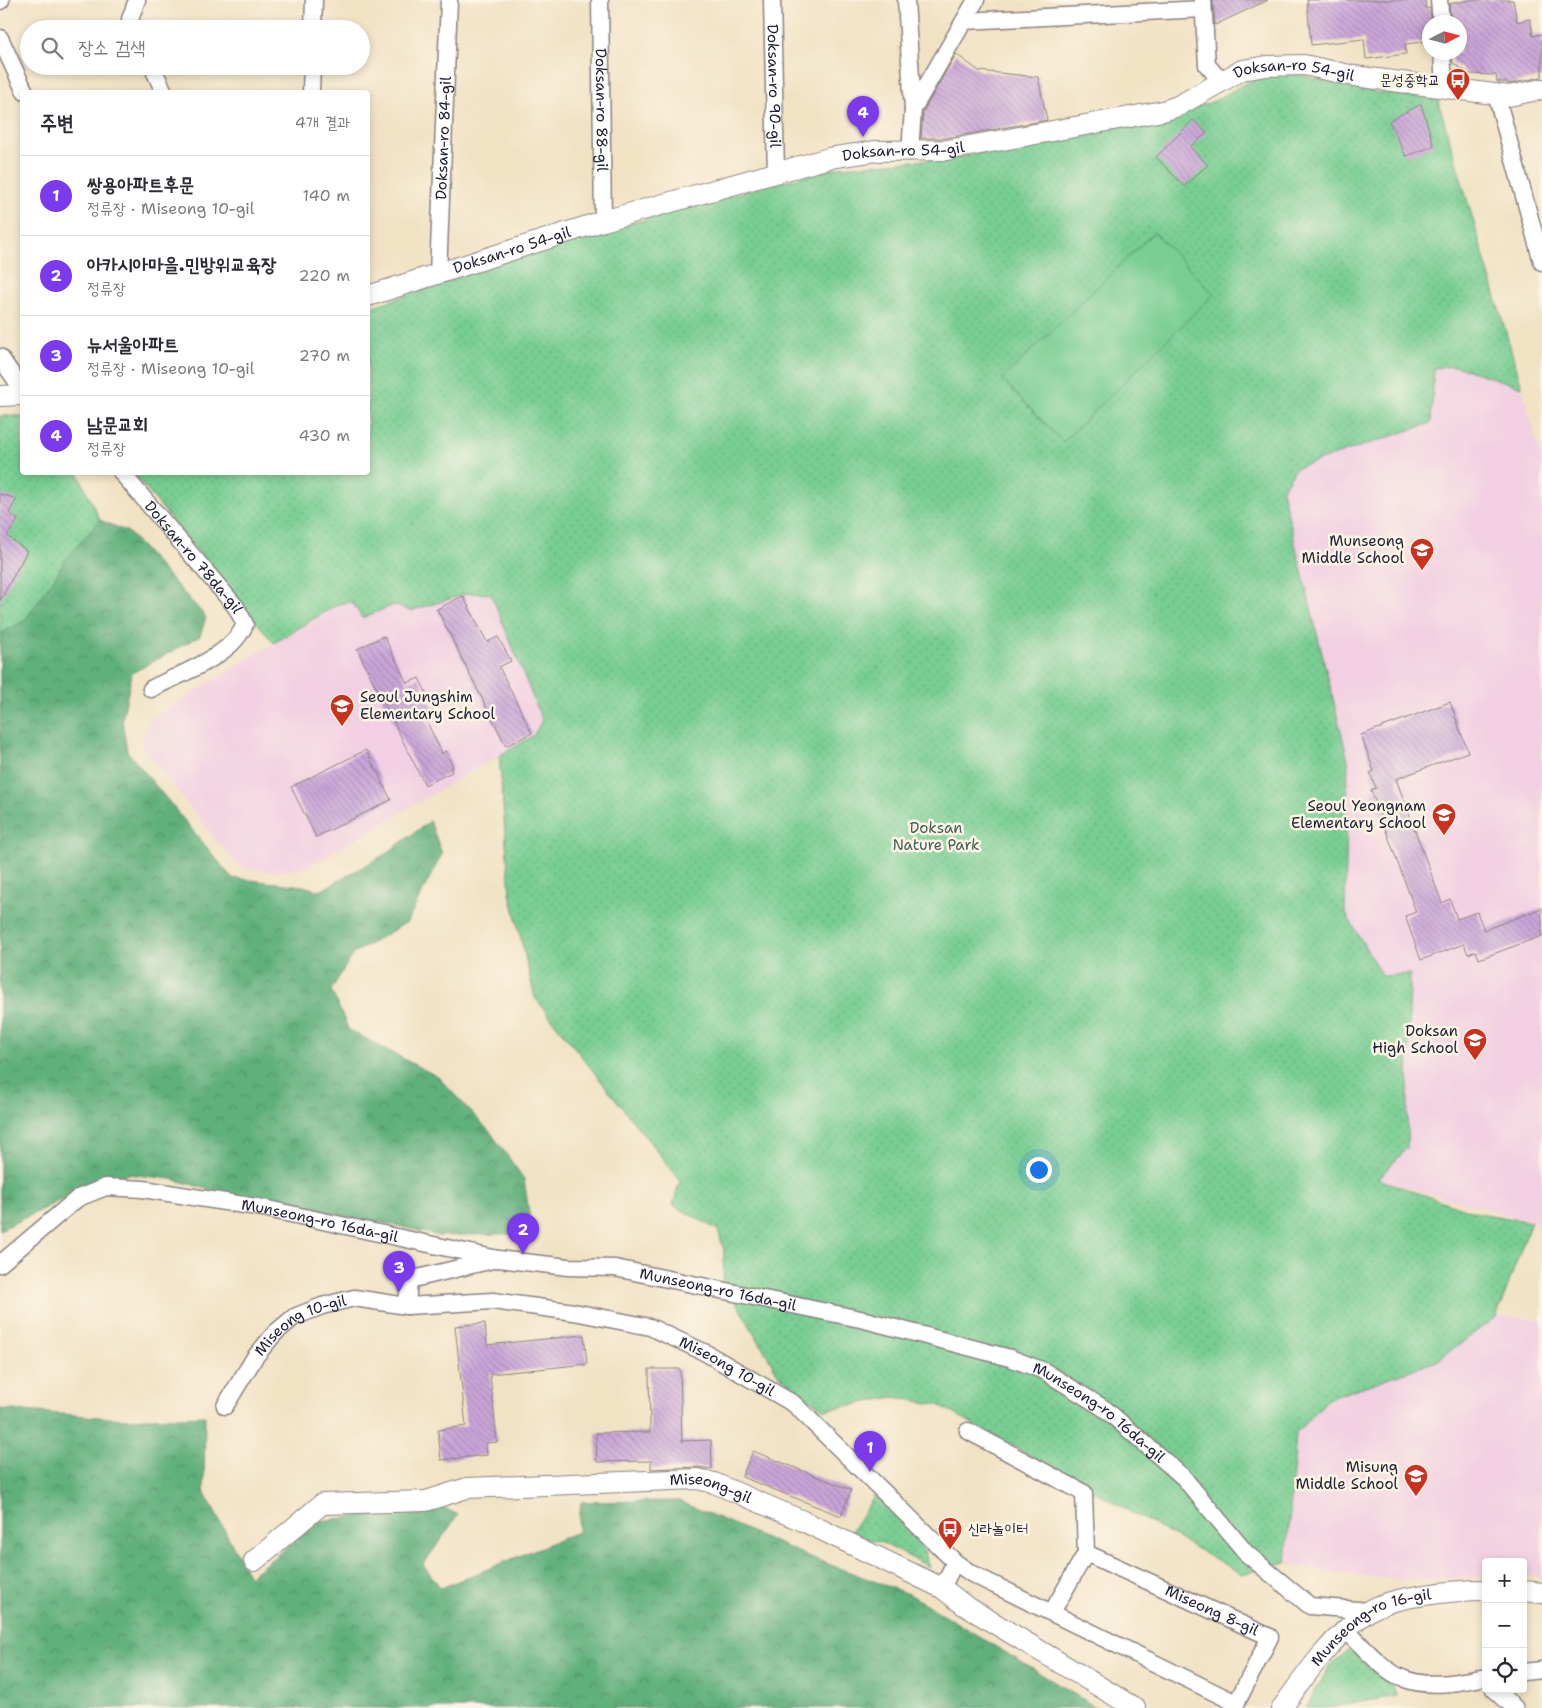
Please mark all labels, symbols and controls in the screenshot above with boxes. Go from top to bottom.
north arrow [1422,15,1467,60]
search box [20,20,370,75]
street label: Doksan-ro 90-gil [763,24,785,149]
icon: search [38,34,66,62]
text: 장소 검색 [78,35,146,60]
street label: Doksan-ro 88-gil [591,48,612,172]
street label: Doksan-ro 54-gil [1229,55,1357,86]
bus stop icon: 문성중학교 [1445,67,1471,101]
place label: 문성중학교 [1380,70,1440,90]
street label: Doksan-ro 84-gil [431,75,456,200]
pin: 4 [847,96,879,137]
text: 주변 [40,109,74,137]
text: 4개 결과 [295,112,350,133]
street label: Doksan-ro 54-gil [841,137,966,166]
text: 쌍용아파트후문 [87,172,194,197]
text: 1 [52,185,60,206]
text: 140 m [303,185,350,206]
text: 정류장 · Miseong 10-gil [87,198,255,219]
street label: Doksan-ro 54-gil [450,222,574,278]
text: 아카시아마을.민방위교육장 [87,252,276,277]
text: 2 [50,265,62,286]
text: 220 m [298,265,350,286]
text: 정류장 [87,278,126,299]
text: 뉴서울아파트 [87,332,179,357]
text: 3 [50,345,62,366]
text: 270 m [299,345,350,366]
text: 정류장 · Miseong 10-gil [87,358,255,379]
text: 남문교회 [87,412,148,437]
text: 4 [50,425,62,446]
text: 430 m [299,425,350,446]
text: 정류장 [87,438,126,459]
street label: Doksan-ro 78da-gil [140,497,248,617]
place label: Munseong Middle School [1302,531,1404,568]
school or university icon: Munseong Middle School [1409,537,1435,571]
place label: Seoul Jungshim Elementary School [360,687,496,724]
school or university icon: Seoul Jungshim Elementary School [329,693,355,727]
place label: Seoul Yeongnam Elementary School [1291,796,1426,833]
school or university icon: Seoul Yeongnam Elementary School [1431,802,1457,836]
park label: Doksan Nature Park [892,818,980,855]
place label: Doksan High School [1372,1021,1458,1058]
school or university icon: Doksan High School [1462,1027,1488,1061]
your location [1026,1157,1052,1183]
street label: Munseong-ro 16da-gil [240,1195,401,1247]
pin: 2 [507,1213,539,1254]
pin: 3 [383,1251,415,1292]
street label: Munseong-ro 16da-gil [638,1263,799,1316]
street label: Miseong 10-gil [250,1290,349,1360]
street label: Miseong 10-gil [676,1332,779,1401]
street label: Munseong-ro 16da-gil [1030,1358,1170,1467]
pin: 1 [854,1431,886,1472]
place label: Misung Middle School [1296,1457,1398,1494]
school or university icon: Misung Middle School [1403,1463,1429,1497]
street label: Miseong-gil [669,1469,755,1508]
bus stop icon: 신라놀이터 [937,1516,963,1550]
place label: 신라놀이터 [968,1519,1028,1539]
map controls [1482,1558,1527,1693]
button: + [1482,1558,1527,1603]
street label: Miseong 8-gil [1162,1580,1262,1641]
street label: Munseong-ro 16-gil [1306,1584,1433,1671]
button: − [1482,1603,1527,1648]
button: locate [1482,1648,1527,1693]

